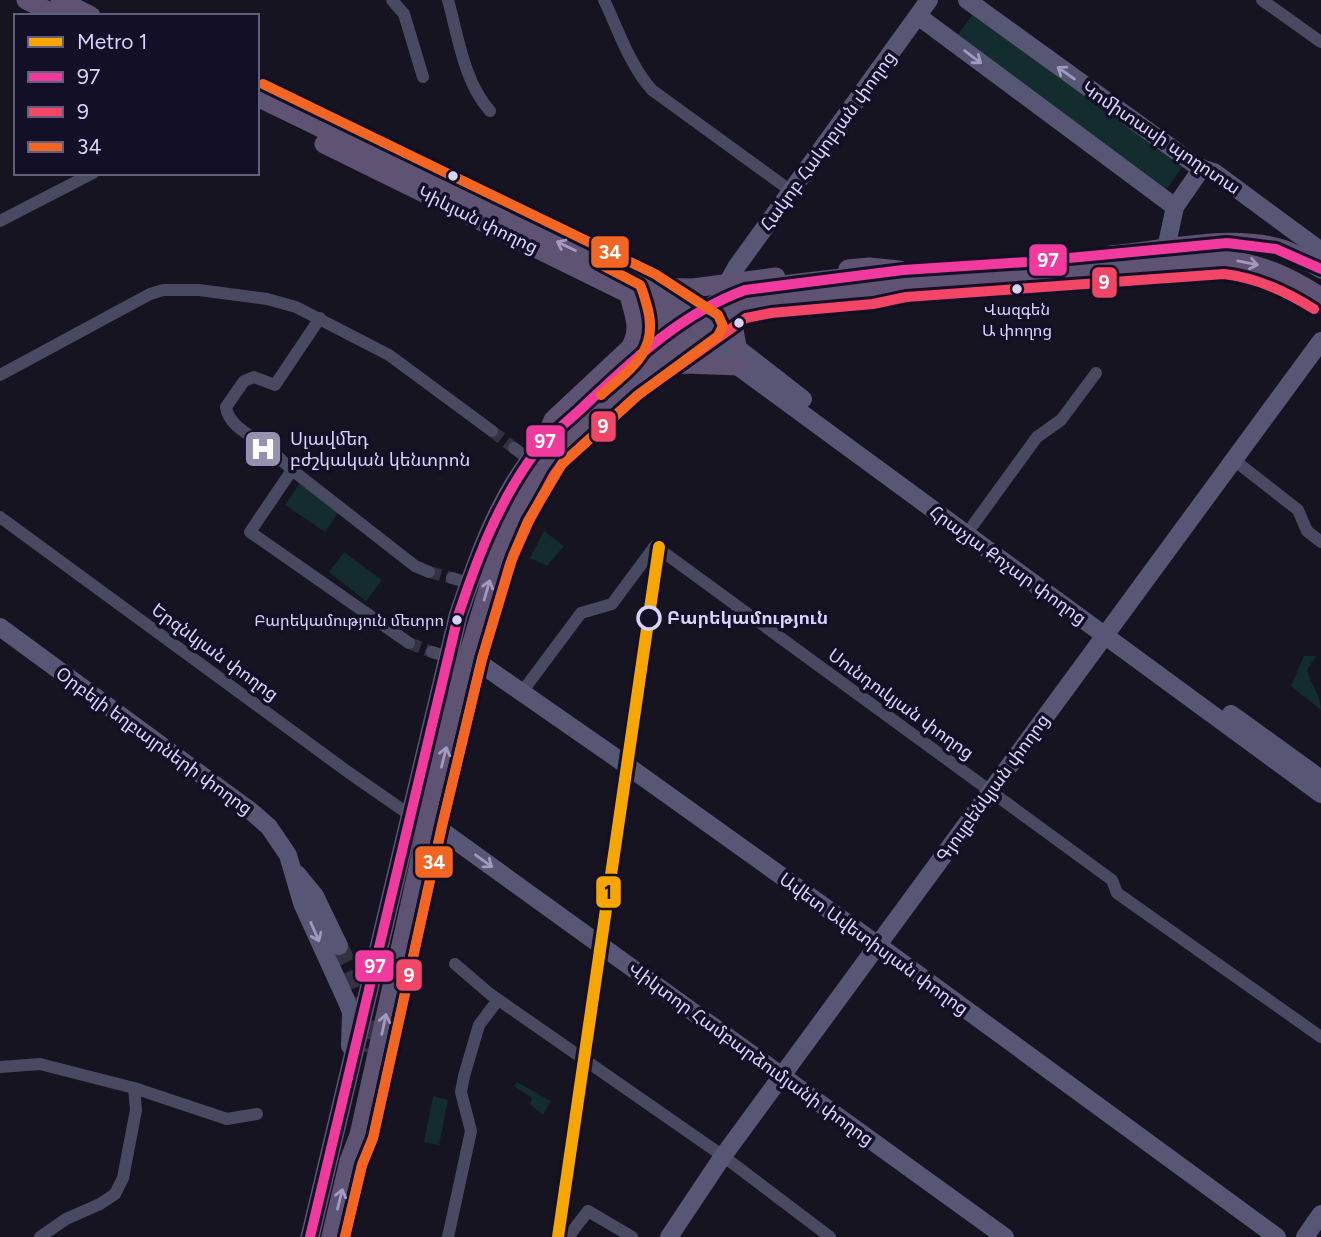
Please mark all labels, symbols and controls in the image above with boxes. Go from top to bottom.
legend [14,14,259,175]
text: Metro 1 [77,29,147,54]
street label: Հակոբ Հակոբյան փողոց [755,47,901,235]
one-way arrow [963,49,981,64]
text: 97 [77,64,100,89]
one-way arrow [1057,66,1076,80]
street label: Կոմիտասի պողոտա [1078,77,1244,199]
text: 9 [77,99,89,124]
text: 34 [77,134,101,159]
unlabelled marker [446,169,460,183]
street label: Կիևյան փողոց [414,181,542,259]
line badge: 34 [590,235,630,269]
one-way arrow [556,239,577,252]
text: 34 [599,241,621,264]
line badge: 97 [1028,243,1068,277]
text: 97 [1037,249,1059,272]
one-way arrow [1236,257,1259,271]
line badge: 9 [1091,266,1118,299]
text: 9 [1098,271,1110,294]
marker: Վազգեն Ա փողոց [1010,282,1024,296]
place label: Վազգեն Ա փողոց [982,300,1052,340]
unlabelled marker [732,316,746,330]
line badge: 9 [590,410,617,443]
text: 9 [597,415,609,438]
line badge: 97 [525,424,566,458]
hospital icon: Սլավմեդ բժշկական կենտրոն [242,428,284,470]
place label: Սլավմեդ բժշկական կենտրոն [290,428,470,471]
text: 97 [534,430,556,453]
street label: Հրաչյա Քոչար փողոց [925,501,1091,629]
one-way arrow [482,579,495,601]
street label: Երզնկյան փողոց [147,599,283,705]
marker: Բարեկամություն [637,606,661,630]
place label: Բարեկամություն [667,607,828,629]
place label: Բարեկամություն մետրո [254,611,444,630]
marker: Բարեկամություն մետրո [450,613,464,627]
street label: Սունդուկյան փողոց [824,644,978,764]
street label: Օրբելի եղբայրների փողոց [52,662,256,820]
street label: Գյուլբենկյան փողոց [932,710,1054,866]
one-way arrow [438,746,451,769]
line badge: 34 [414,845,454,879]
text: 34 [423,851,445,874]
one-way arrow [474,854,493,868]
street label: Ավետ Ավետիսյան փողոց [775,868,973,1020]
line badge: 1 [595,875,622,909]
text: 1 [604,881,612,904]
one-way arrow [309,921,322,942]
line badge: 97 [354,949,395,983]
text: 97 [364,955,386,978]
line badge: 9 [395,958,423,992]
street label: Վիկտոր Համբարձումյանի փողոց [624,958,878,1150]
text: 9 [403,964,415,987]
one-way arrow [378,1013,392,1036]
one-way arrow [334,1188,347,1211]

